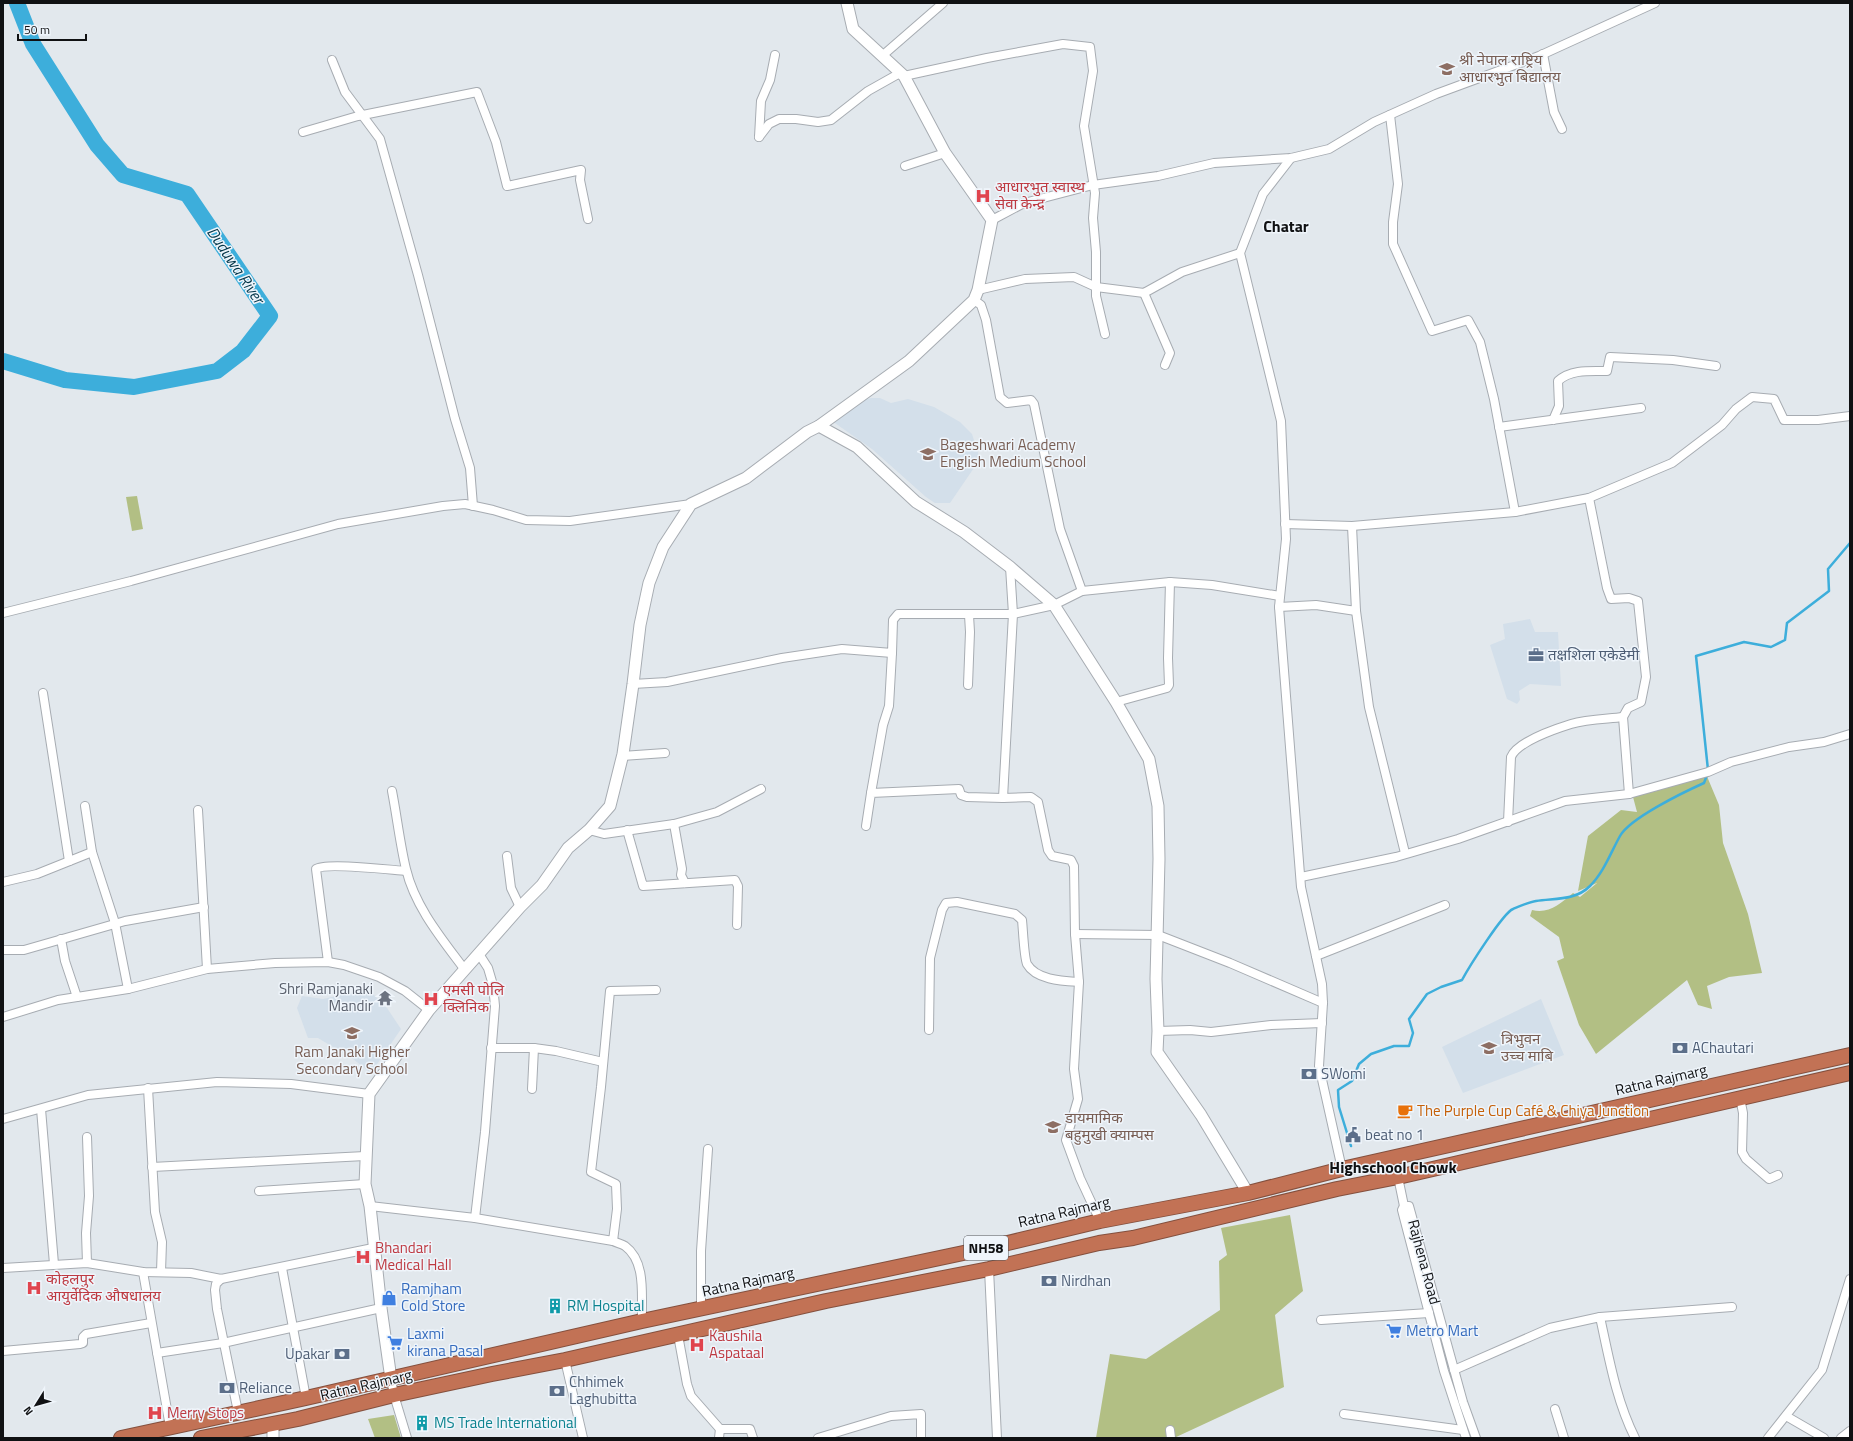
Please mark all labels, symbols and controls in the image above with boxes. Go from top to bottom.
scale bar [18,16,86,42]
text: 50 m [24,20,50,39]
place label: श्री नेपाल राष्ट्रिय आधारभुत बिद्यालय [1459,48,1561,88]
school or university icon: श्री नेपाल राष्ट्रिय आधारभुत बिद्यालय [1438,60,1456,78]
place label: आधारभुत स्वास्थ सेवा केन्द्र [995,175,1086,215]
hospital icon: आधारभुत स्वास्थ सेवा केन्द्र [974,187,992,205]
district label: Chatar [1263,214,1309,238]
water label: Duduwa River [201,222,272,310]
place label: Bageshwari Academy English Medium School [940,433,1086,473]
school or university icon: Bageshwari Academy English Medium School [919,445,937,463]
place label: तक्षशिला एकेडेमी [1548,643,1641,666]
office icon: तक्षशिला एकेडेमी [1527,646,1545,664]
place label: Shri Ramjanaki Mandir [279,977,373,1017]
place label: एमसी पोलि क्लिनिक [443,978,505,1018]
temple icon: Shri Ramjanaki Mandir [376,989,394,1007]
hospital icon: एमसी पोलि क्लिनिक [422,990,440,1008]
school or university icon: Ram Janaki Higher Secondary School [343,1024,361,1042]
place label: त्रिभुवन उच्च माबि [1501,1027,1553,1067]
place label: AChautari [1692,1036,1754,1059]
school or university icon: त्रिभुवन उच्च माबि [1480,1039,1498,1057]
bank icon: AChautari [1671,1039,1689,1057]
place label: Ram Janaki Higher Secondary School [294,1040,410,1080]
street label: Ratna Rajmarg [1613,1058,1709,1101]
place label: SWomi [1321,1062,1366,1085]
bank icon: SWomi [1300,1065,1318,1083]
place label: The Purple Cup Café & Chiya Junction [1417,1099,1649,1122]
cafe icon: The Purple Cup Café & Chiya Junction [1396,1102,1414,1120]
place label: डायमामिक बहुमुखी क्याम्पस [1064,1106,1155,1146]
school or university icon: डायमामिक बहुमुखी क्याम्पस [1044,1118,1062,1136]
place label: beat no 1 [1365,1123,1424,1146]
public building icon: beat no 1 [1344,1126,1362,1144]
district label: Highschool Chowk [1329,1155,1457,1179]
street label: Ratna Rajmarg [1016,1190,1112,1233]
street label: Rajhena Road [1402,1217,1447,1307]
place label: Bhandari Medical Hall [375,1236,452,1276]
road number: NH58 [964,1236,1008,1260]
hospital icon: Bhandari Medical Hall [354,1248,372,1266]
street label: Ratna Rajmarg [700,1260,796,1303]
place label: कोहलपुर आयुर्वेदिक औषधालय [46,1267,161,1307]
place label: Nirdhan [1061,1269,1111,1292]
bank icon: Nirdhan [1040,1272,1058,1290]
place label: Ramjham Cold Store [401,1277,465,1317]
hospital icon: कोहलपुर आयुर्वेदिक औषधालय [25,1279,43,1297]
shop icon: Ramjham Cold Store [380,1289,398,1307]
place label: RM Hospital [567,1294,645,1317]
building icon: RM Hospital [546,1297,564,1315]
place label: Metro Mart [1406,1319,1479,1342]
place label: Laxmi kirana Pasal [407,1322,483,1362]
supermarket icon: Metro Mart [1385,1322,1403,1340]
place label: Kaushila Aspataal [709,1324,764,1364]
supermarket icon: Laxmi kirana Pasal [386,1334,404,1352]
hospital icon: Kaushila Aspataal [688,1336,706,1354]
place label: Upakar [285,1342,330,1365]
bank icon: Upakar [333,1345,351,1363]
street label: Ratna Rajmarg [318,1363,414,1406]
place label: Chhimek Laghubitta [569,1370,637,1410]
place label: Reliance [239,1376,292,1399]
bank icon: Reliance [218,1379,236,1397]
bank icon: Chhimek Laghubitta [548,1382,566,1400]
north arrow [16,1385,56,1425]
place label: Merry Stops [167,1401,244,1424]
text: N [19,1403,37,1419]
hospital icon: Merry Stops [146,1404,164,1422]
place label: MS Trade International [434,1411,577,1434]
building icon: MS Trade International [413,1414,431,1432]

